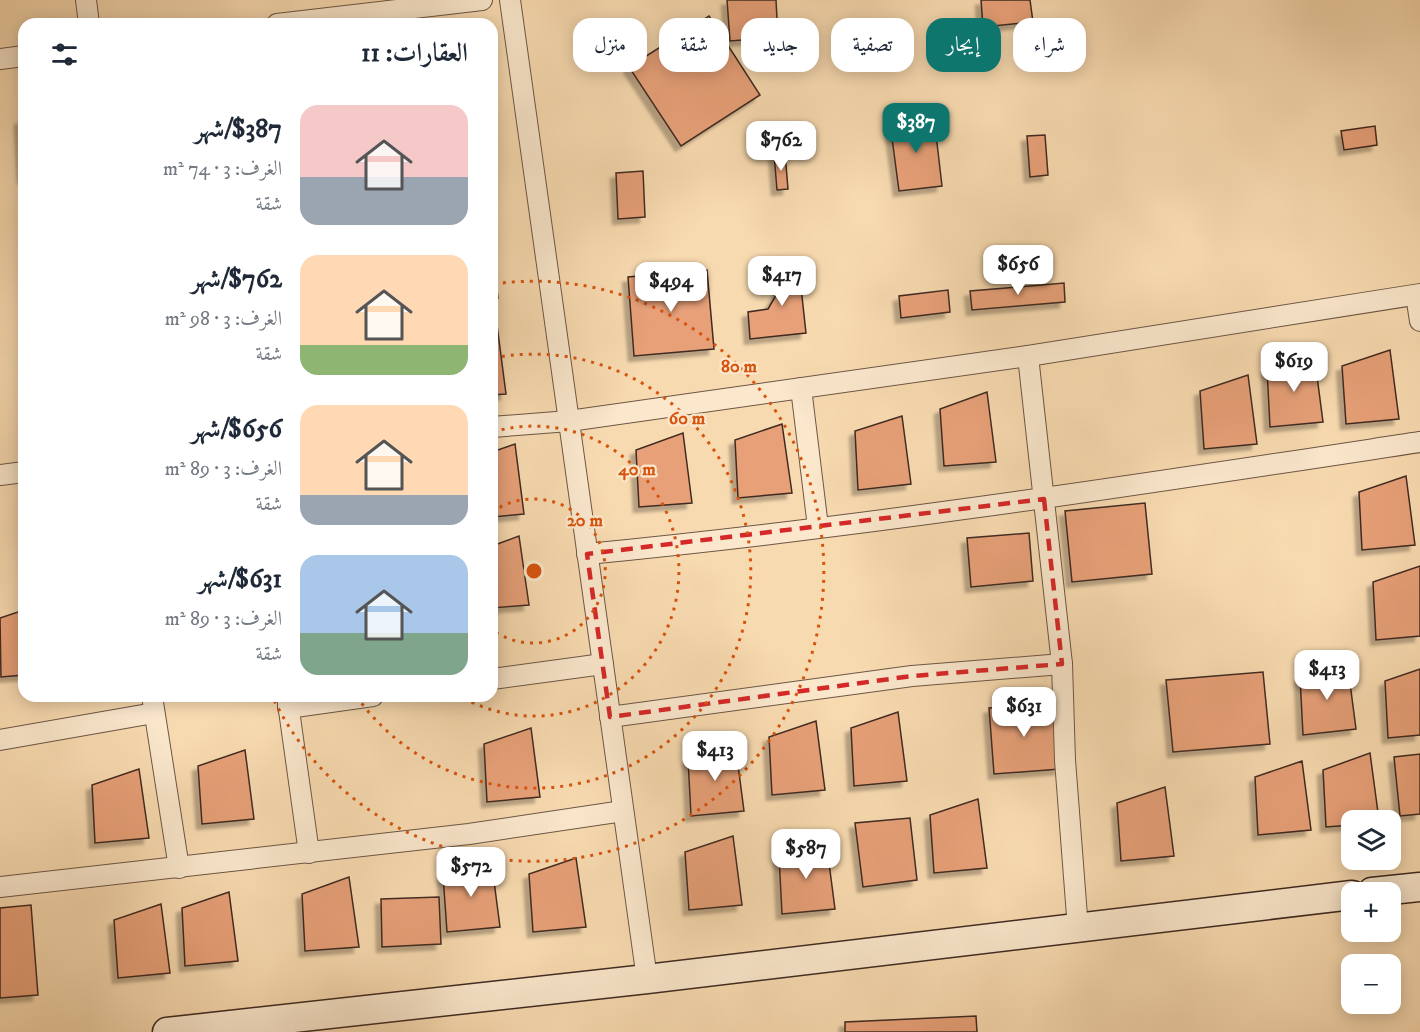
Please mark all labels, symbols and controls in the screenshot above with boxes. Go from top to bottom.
chip: منزل [573,18,647,72]
chip: شقة [659,18,729,72]
chip: جديد [741,18,819,72]
chip: تصفية [831,18,914,72]
chip: إيجار [926,18,1001,72]
chip: شراء [1013,18,1086,72]
text: العقارات: 11 [361,37,468,70]
icon: filters [48,38,81,71]
pin: $387 [880,103,952,154]
text: $387 [897,110,935,135]
text: $387/شهر [195,113,282,146]
pin: $762 [745,121,817,172]
text: $762 [760,128,802,153]
icon: home [348,129,420,201]
text: الغرف: 3 · 74 m² [163,157,282,182]
text: شقة [256,192,282,217]
pin: $656 [982,245,1054,296]
text: $656 [997,252,1039,277]
pin: $417 [746,256,818,307]
pin: $494 [635,262,707,313]
text: $762/شهر [191,263,282,296]
text: $417 [762,263,802,288]
text: $494 [649,269,693,294]
icon: home [348,279,420,351]
text: الغرف: 3 · 98 m² [165,307,282,332]
text: شقة [256,342,282,367]
pin: $619 [1258,342,1330,393]
text: $619 [1275,349,1313,374]
text: 80 m [721,356,758,378]
text: 60 m [669,408,706,430]
text: $656/شهر [191,413,282,446]
icon: home [348,429,420,501]
text: الغرف: 3 · 89 m² [165,457,282,482]
text: 40 m [617,459,656,481]
text: شقة [256,492,282,517]
text: 20 m [567,510,603,532]
centre of rings [524,561,544,581]
text: $631/شهر [198,563,282,596]
icon: home [348,579,420,651]
text: الغرف: 3 · 89 m² [165,607,282,632]
text: شقة [256,642,282,667]
pin: $413 [1291,650,1363,701]
text: $413 [1308,657,1346,682]
pin: $631 [988,687,1060,738]
text: $631 [1006,694,1042,719]
pin: $413 [679,731,751,782]
text: $413 [696,738,734,763]
map controls [1341,810,1401,1014]
button: layers [1341,810,1401,870]
pin: $587 [770,829,842,880]
text: $587 [785,836,827,861]
pin: $572 [435,847,507,898]
text: $572 [450,854,492,879]
button: + [1341,882,1401,942]
button: − [1341,954,1401,1014]

